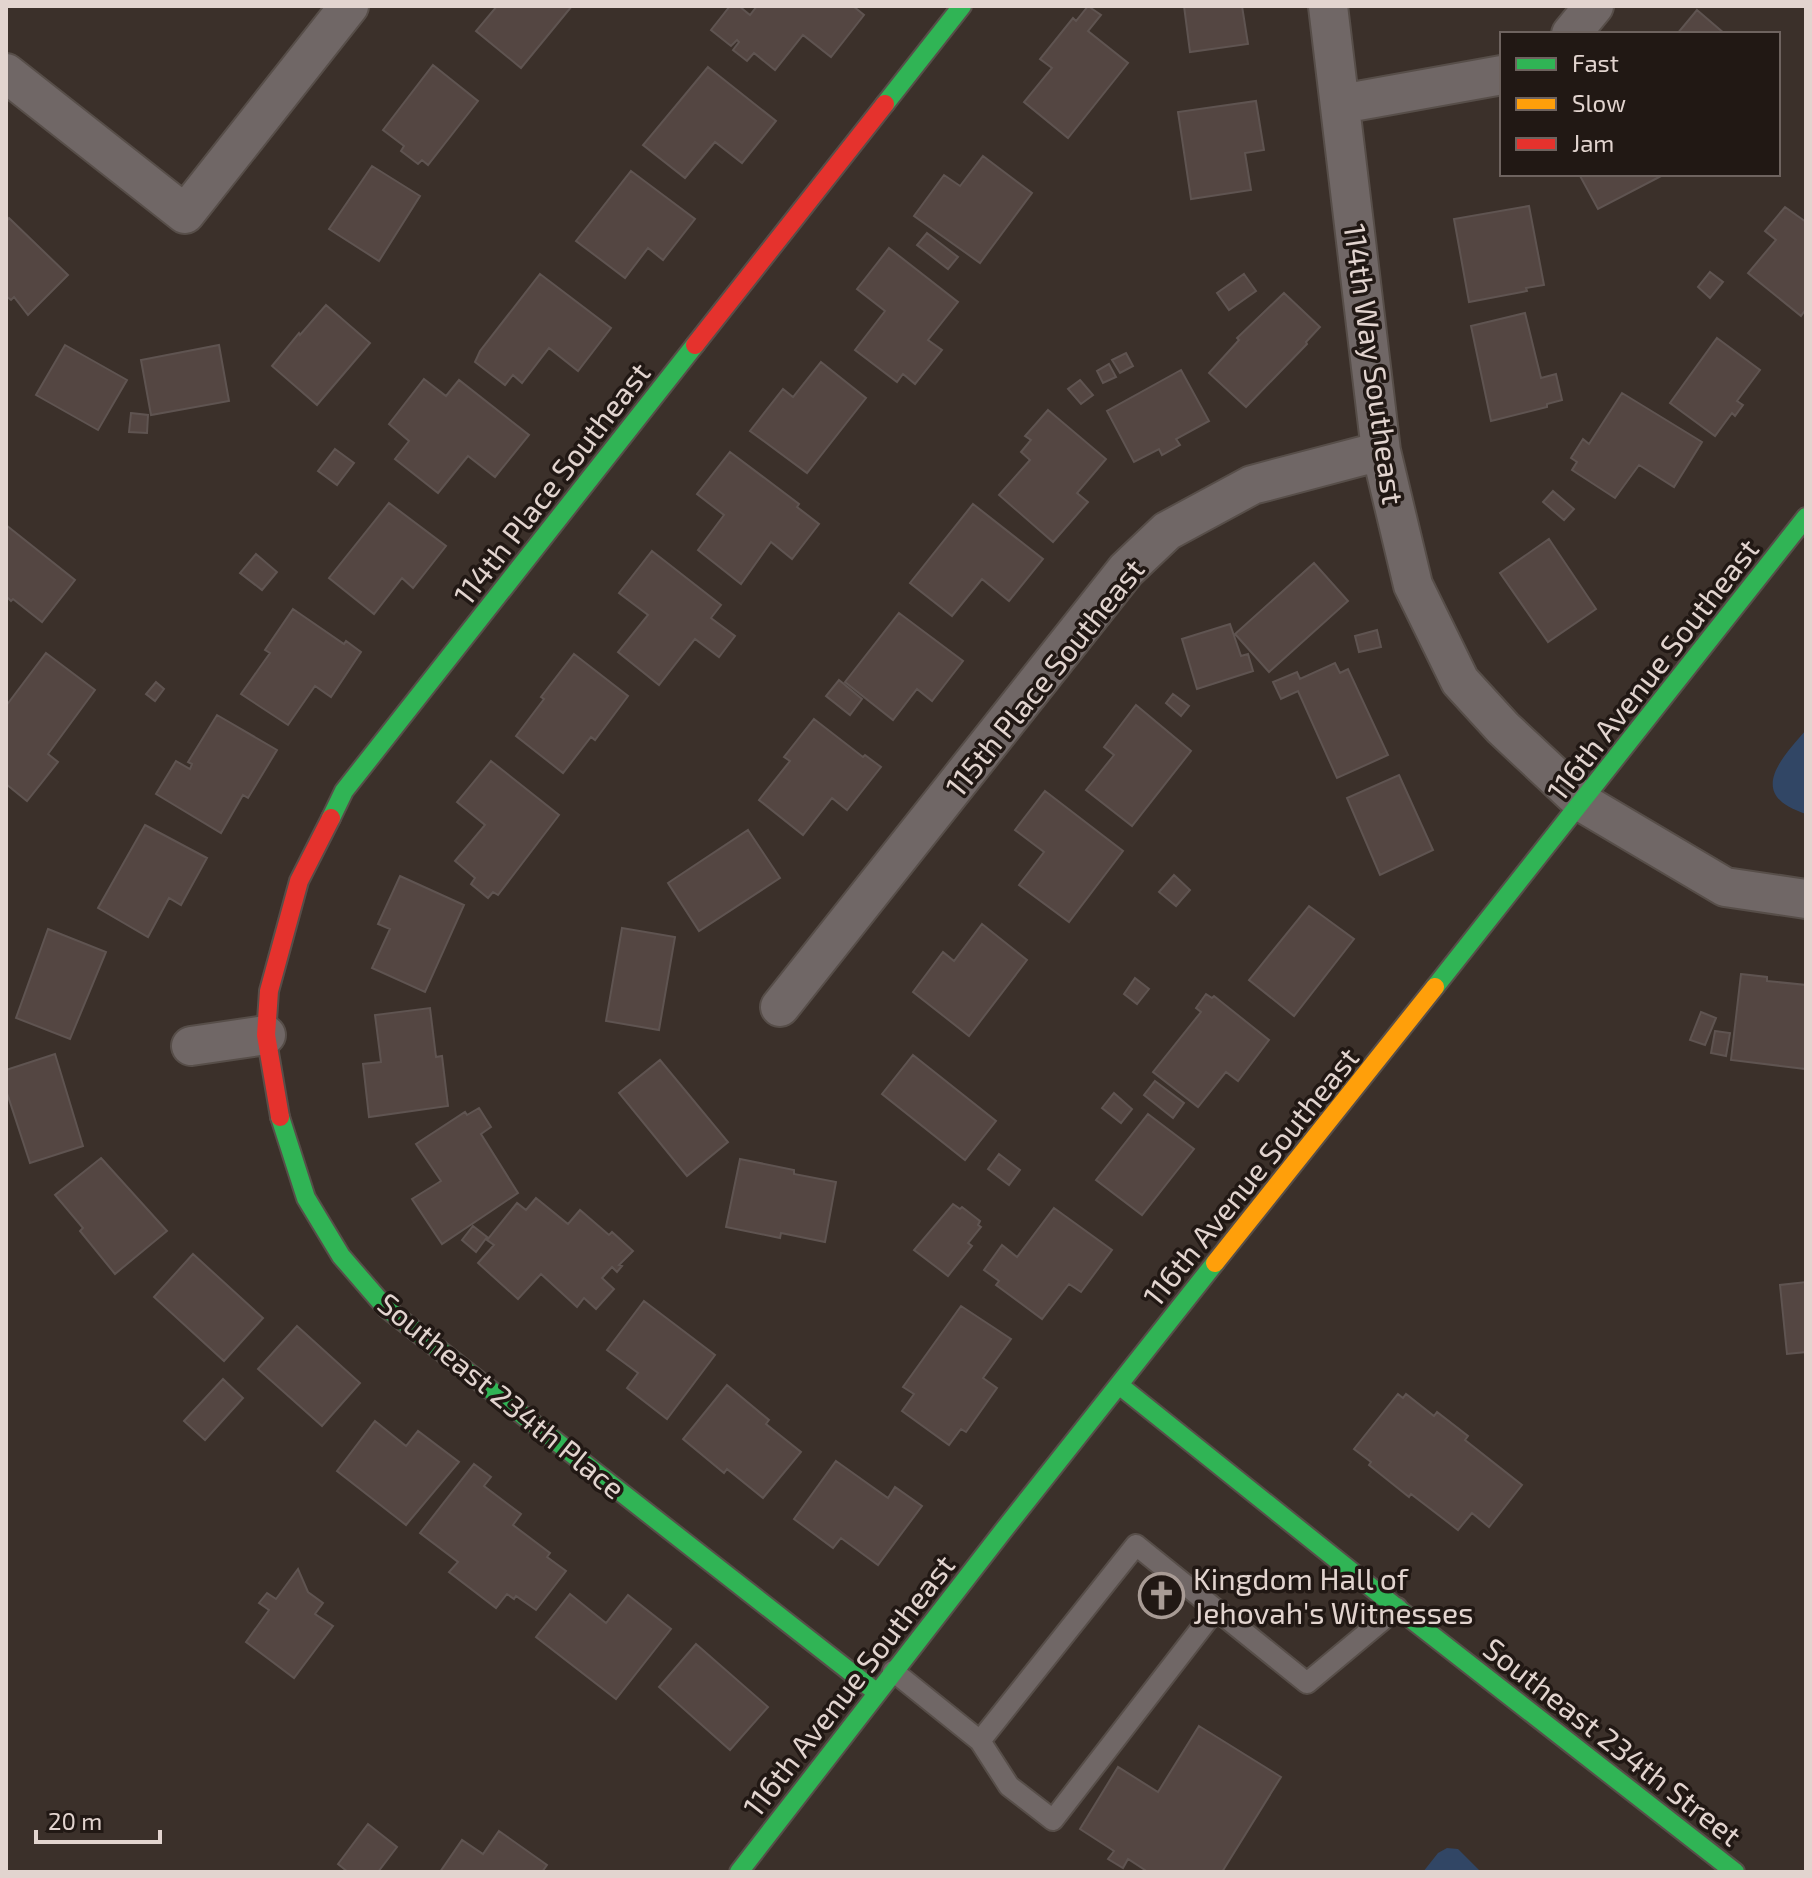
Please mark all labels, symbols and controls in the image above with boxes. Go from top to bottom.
legend [1500,32,1780,176]
text: Fast [1572,48,1619,77]
text: Slow [1572,88,1626,117]
text: Jam [1572,128,1614,157]
street label: 114th Way Southeast [1337,221,1413,507]
street label: 114th Place Southeast [445,355,657,611]
street label: 116th Avenue Southeast [1539,531,1765,807]
street label: 115th Place Southeast [937,551,1151,803]
street label: 116th Avenue Southeast [1135,1039,1365,1313]
street label: Southeast 234th Place [371,1284,633,1506]
street label: 116th Avenue Southeast [735,1547,961,1823]
place label: Kingdom Hall of Jehovah's Witnesses [1193,1560,1473,1630]
church icon: Kingdom Hall of Jehovah's Witnesses [1138,1571,1186,1619]
street label: Southeast 234th Street [1477,1629,1749,1853]
scale bar [36,1794,160,1844]
text: 20 m [48,1806,102,1835]

